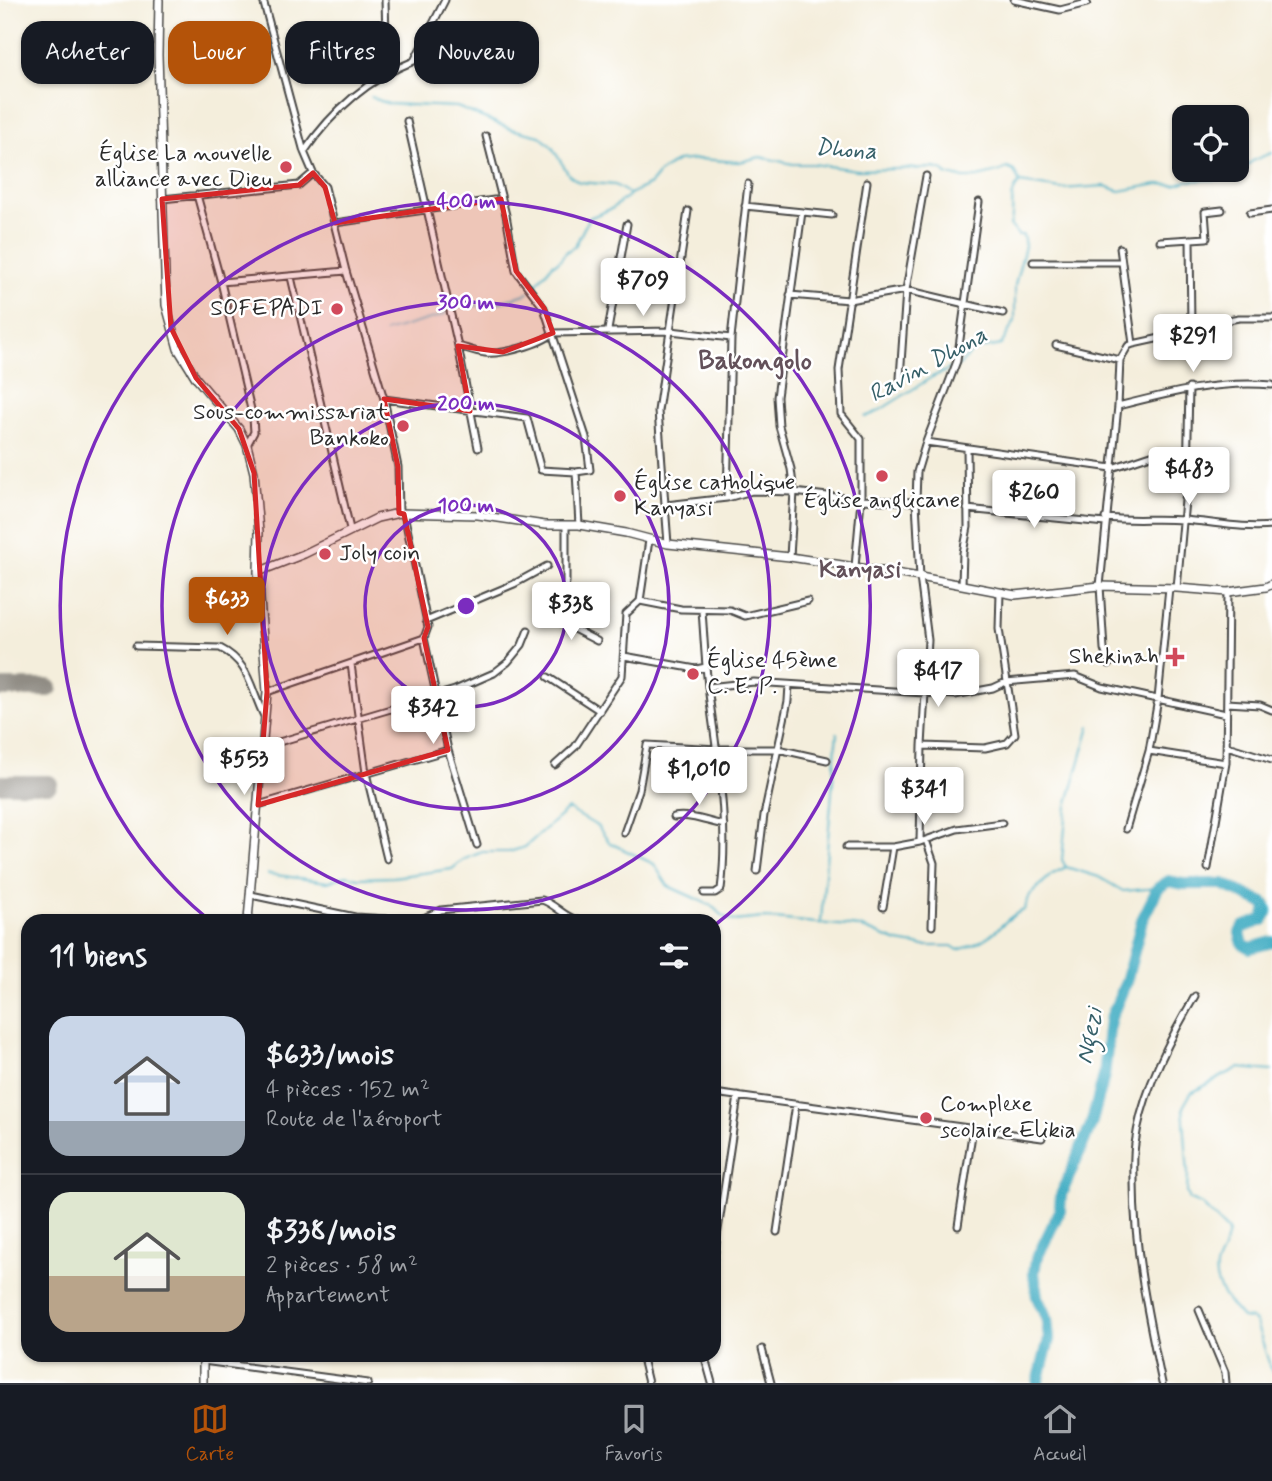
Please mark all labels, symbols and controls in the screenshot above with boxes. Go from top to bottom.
chip: Acheter [21,21,154,84]
chip: Louer [168,21,271,84]
chip: Filtres [285,21,400,84]
chip: Nouveau [414,21,539,84]
map controls [1172,105,1249,182]
button: locate [1172,105,1249,182]
water label: Dhona [814,132,878,168]
place label: Église La nouvelle alliance avec Dieu [95,138,272,195]
marker: Église La nouvelle alliance avec Dieu [278,159,294,175]
text: 400 m [436,188,496,216]
pin: $709 [602,258,684,318]
text: $709 [617,266,669,296]
text: 300 m [438,289,495,317]
place label: SOFEPADI [210,294,323,324]
marker: SOFEPADI [329,301,345,317]
pin: $291 [1152,314,1234,374]
water label: Ravin Dhona [863,320,993,410]
text: $291 [1169,322,1217,352]
district label: Bakongolo [698,345,812,380]
text: 200 m [437,390,495,418]
place label: Sous-commissariat Bankoko [193,398,389,454]
marker: Sous-commissariat Bankoko [395,418,411,434]
pin: $483 [1148,448,1230,507]
text: $483 [1165,455,1213,485]
place label: Église catholique Kanyasi [634,467,795,524]
marker: Église anglicane [874,468,890,484]
pin: $260 [993,470,1075,530]
text: $260 [1008,478,1060,508]
place label: Église anglicane [804,485,960,518]
marker: Église catholique Kanyasi [612,488,628,504]
text: 100 m [438,492,494,520]
place label: Joly coin [339,539,420,569]
marker: Joly coin [317,546,333,562]
district label: Kanyasi [819,555,901,586]
pin: $633 [186,578,268,637]
pin: $338 [530,582,612,642]
text: $633 [205,585,249,615]
text: $338 [548,590,594,620]
centre of rings [454,594,478,618]
place label: Shekinah [1069,642,1159,672]
place label: Église 45ème C. E. P. [707,645,838,702]
marker: Shekinah [1165,647,1185,667]
pin: $417 [897,650,979,709]
text: $417 [913,657,963,687]
marker: Église 45ème C. E. P. [685,666,701,682]
pin: $342 [392,686,474,746]
text: $342 [407,694,459,724]
pin: $553 [203,738,285,797]
text: $553 [220,745,269,775]
pin: $1,010 [642,748,756,807]
text: $1,010 [667,755,731,785]
pin: $341 [883,768,965,827]
text: $341 [901,775,947,805]
text: 11 biens [49,937,147,976]
icon: filters [655,937,693,975]
water label: Ngezi [1069,1004,1114,1067]
text: $633/mois [266,1036,394,1075]
icon: home [105,1044,189,1128]
text: 4 pièces · 152 m² [266,1075,430,1105]
place label: Complexe scolaire Elikia [940,1090,1076,1146]
text: Route de l'aéroport [266,1105,442,1135]
marker: Complexe scolaire Elikia [918,1110,934,1126]
text: $338/mois [266,1212,396,1251]
icon: home [105,1220,189,1304]
text: 2 pièces · 58 m² [266,1251,418,1281]
text: Appartement [266,1281,390,1311]
tab: Carte [185,1400,234,1467]
tab: Favoris [605,1400,663,1467]
tab: Accueil [1033,1400,1087,1467]

